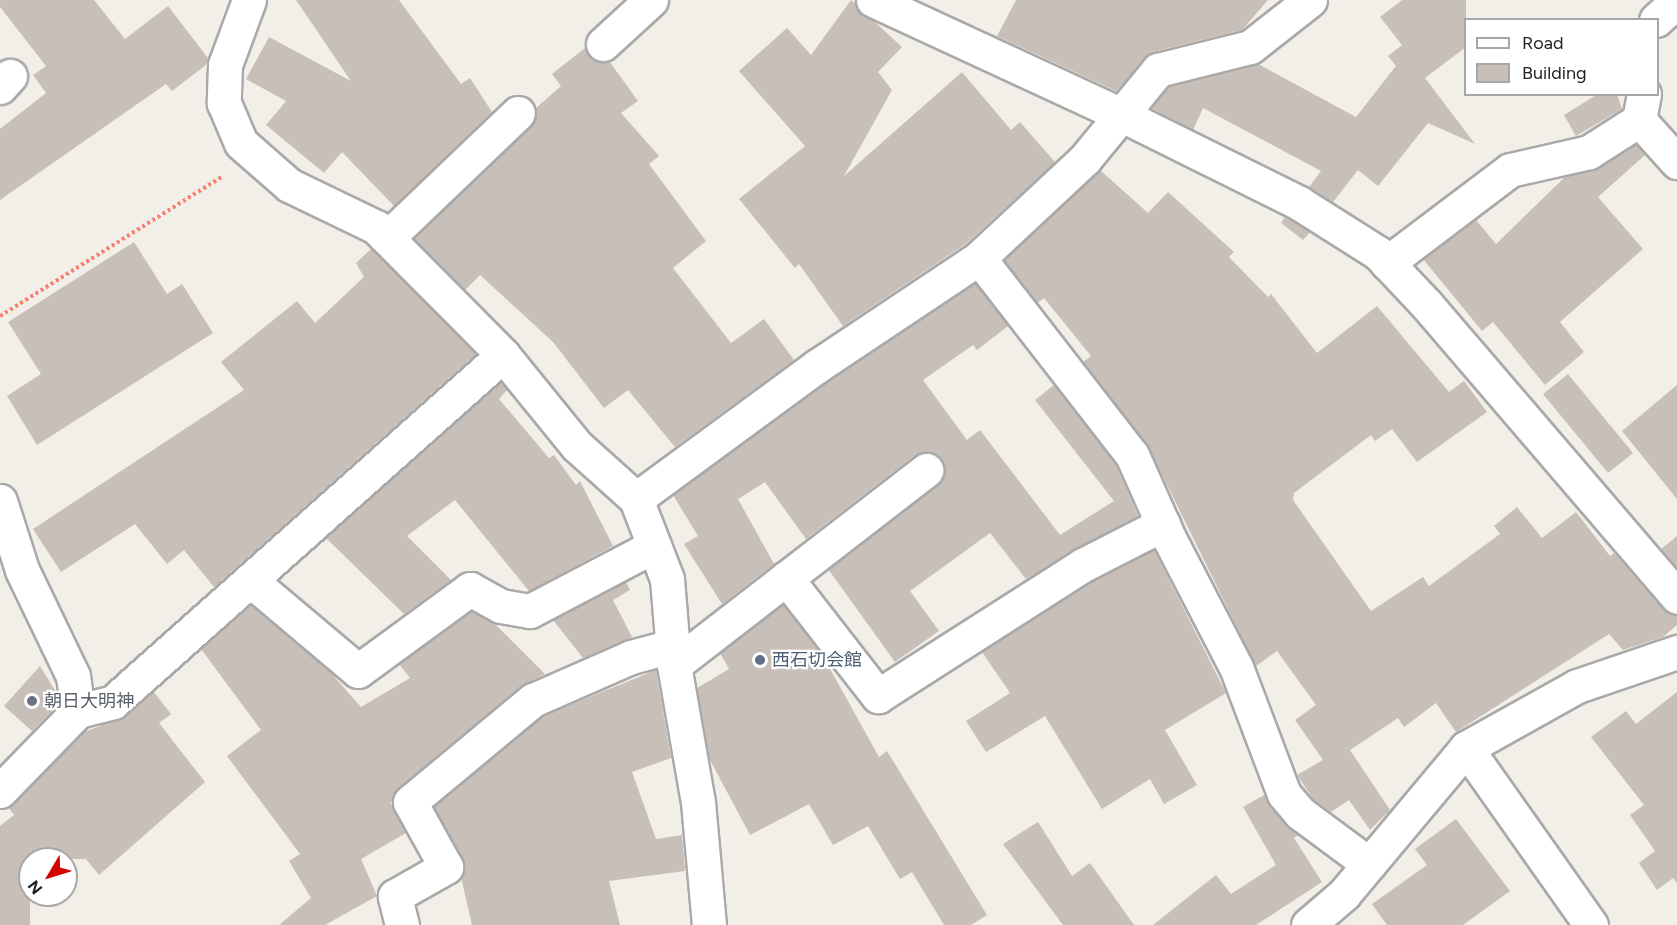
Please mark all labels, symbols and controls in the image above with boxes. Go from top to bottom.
legend [1464,18,1659,96]
text: Road [1522,32,1563,54]
text: Building [1522,62,1587,84]
place label: 西石切会館 [772,649,862,671]
marker: 西石切会館 [753,653,767,667]
place label: 朝日大明神 [44,690,134,712]
marker: 朝日大明神 [25,694,39,708]
north arrow [18,847,78,907]
text: N [24,876,46,898]

